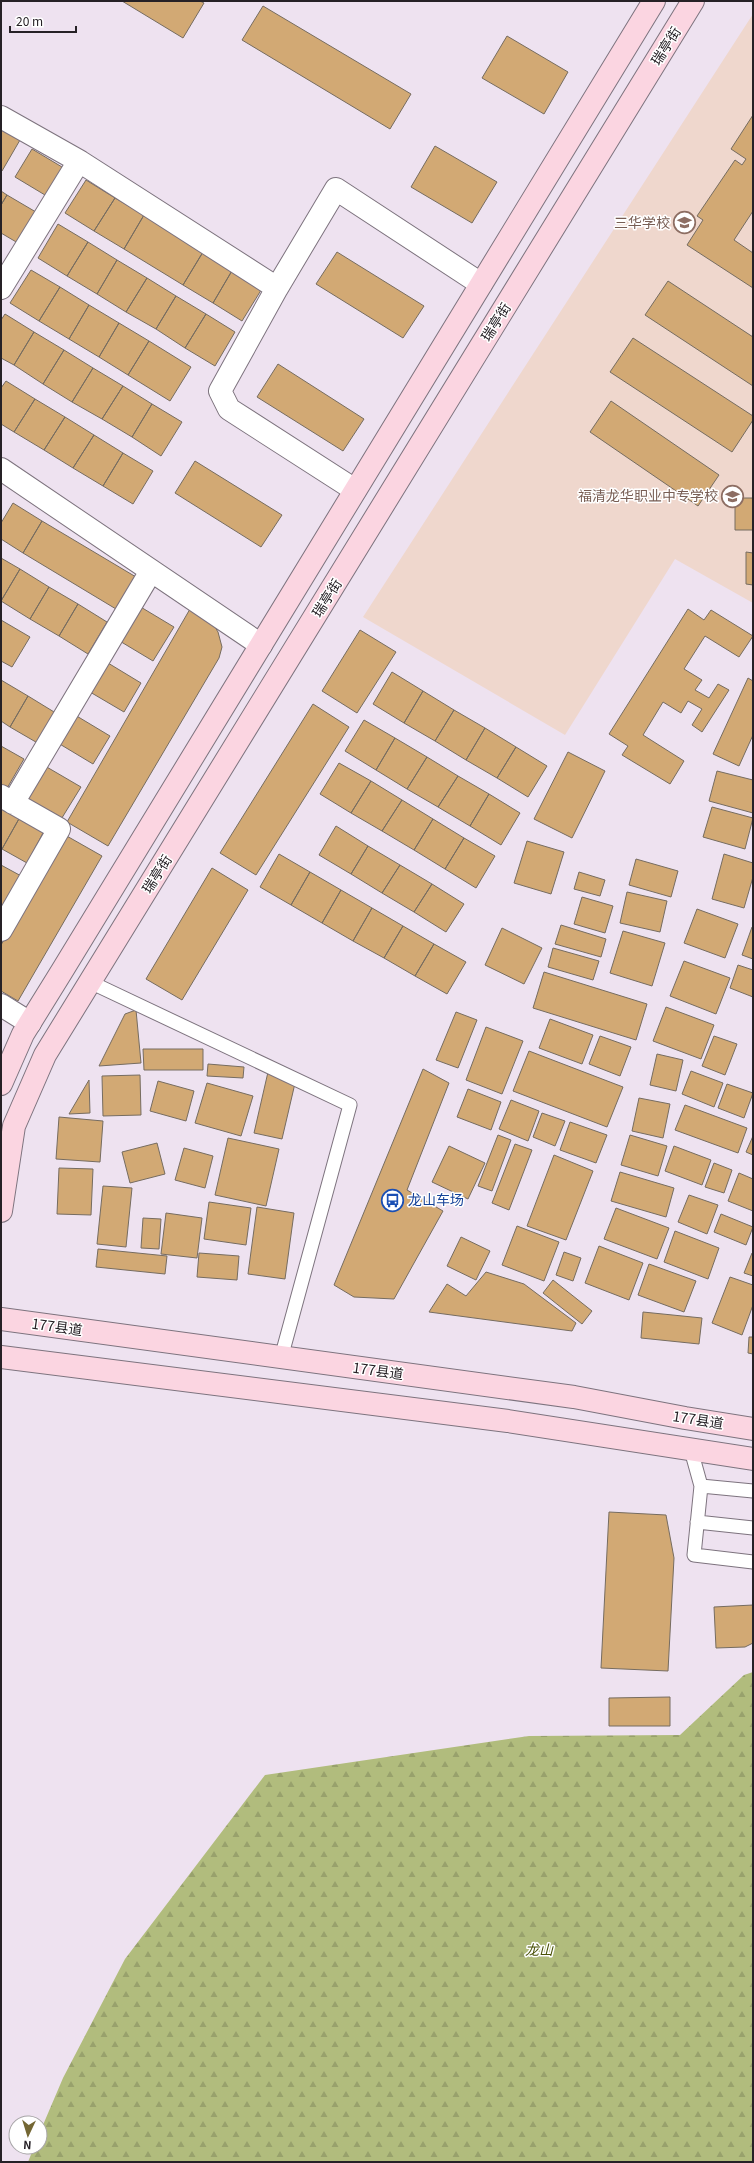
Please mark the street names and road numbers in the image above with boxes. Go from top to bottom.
street label: 瑞亭街 [646,22,685,69]
street label: 瑞亭街 [476,298,515,345]
street label: 瑞亭街 [307,574,346,621]
street label: 瑞亭街 [137,850,176,897]
street label: 177县道 [30,1313,84,1339]
street label: 177县道 [351,1357,405,1383]
street label: 177县道 [671,1405,725,1433]

